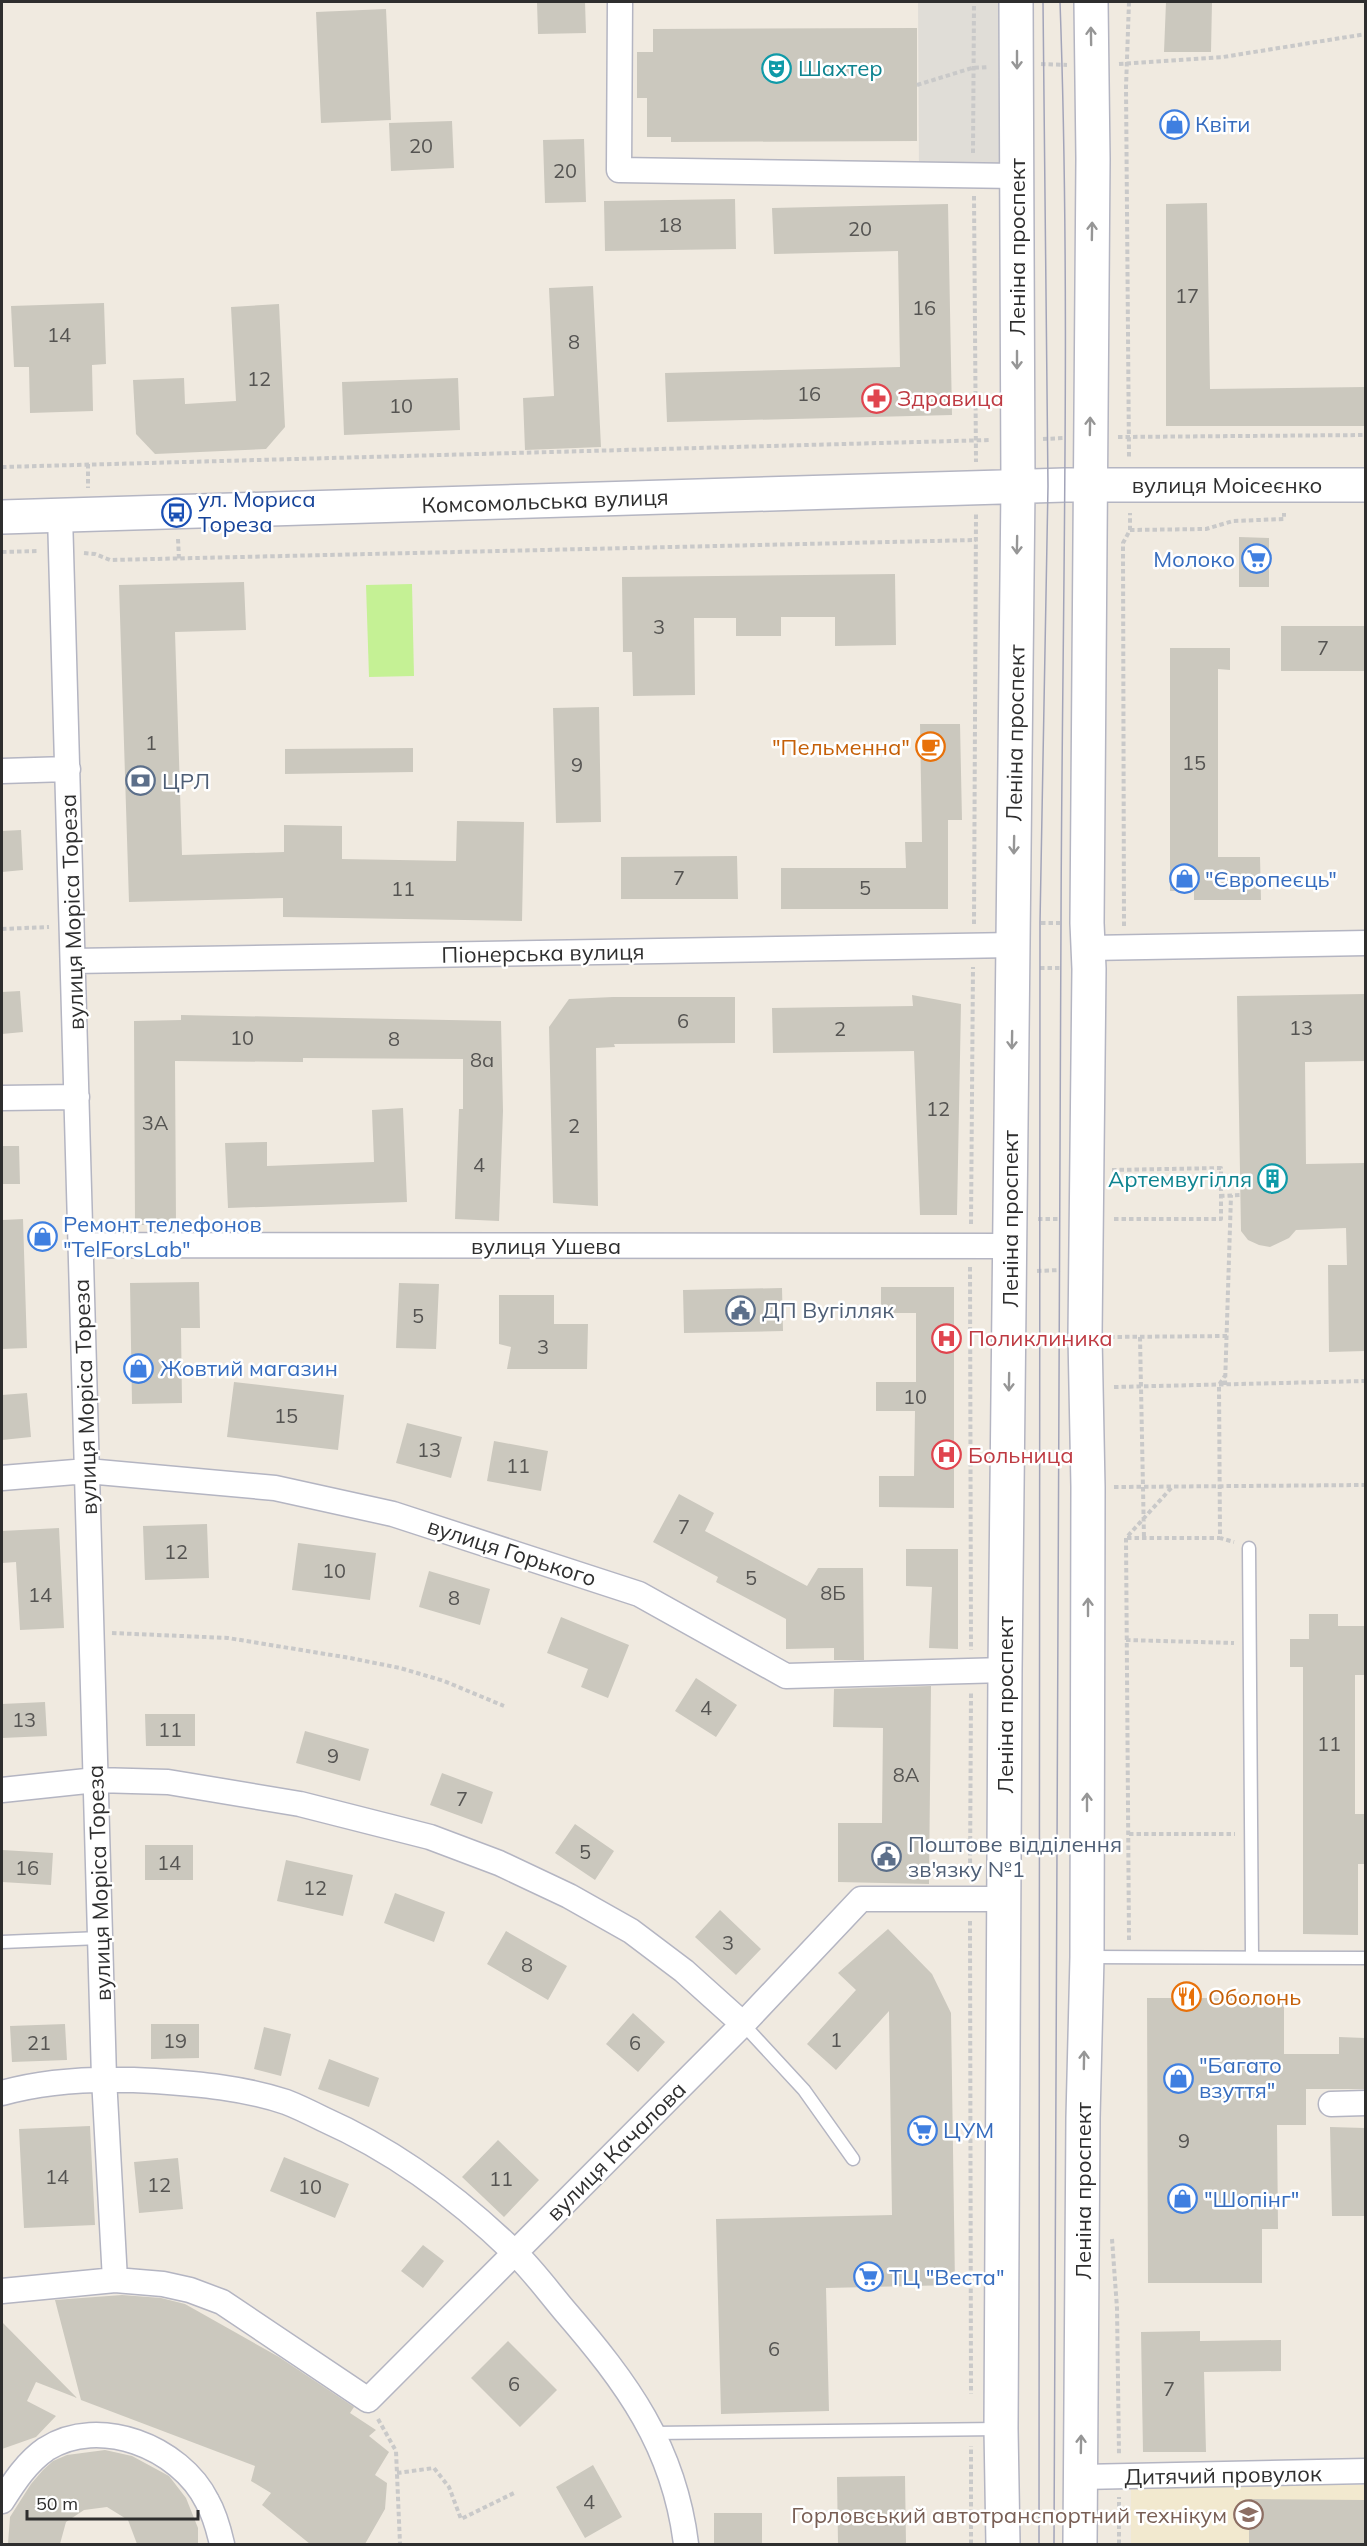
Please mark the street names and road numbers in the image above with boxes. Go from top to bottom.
street label: Леніна проспект [1003,158,1031,336]
street label: вулиця Моісеєнко [1132,471,1322,499]
street label: Комсомольська вулиця [421,483,669,519]
street label: Леніна проспект [999,644,1031,822]
street label: вулиця Моріса Тореза [54,793,90,1031]
street label: Піонерська вулиця [441,937,645,969]
street label: Леніна проспект [996,1130,1024,1308]
street label: вулиця Ушева [471,1232,621,1260]
street label: вулиця Моріса Тореза [67,1278,103,1516]
street label: вулиця Горького [424,1512,600,1592]
street label: Леніна проспект [991,1616,1019,1794]
street label: вулиця Моріса Тореза [81,1764,117,2002]
street label: вулиця Качалова [540,2075,692,2227]
street label: Леніна проспект [1069,2102,1097,2280]
street label: Дитячий провулок [1124,2459,1322,2491]

